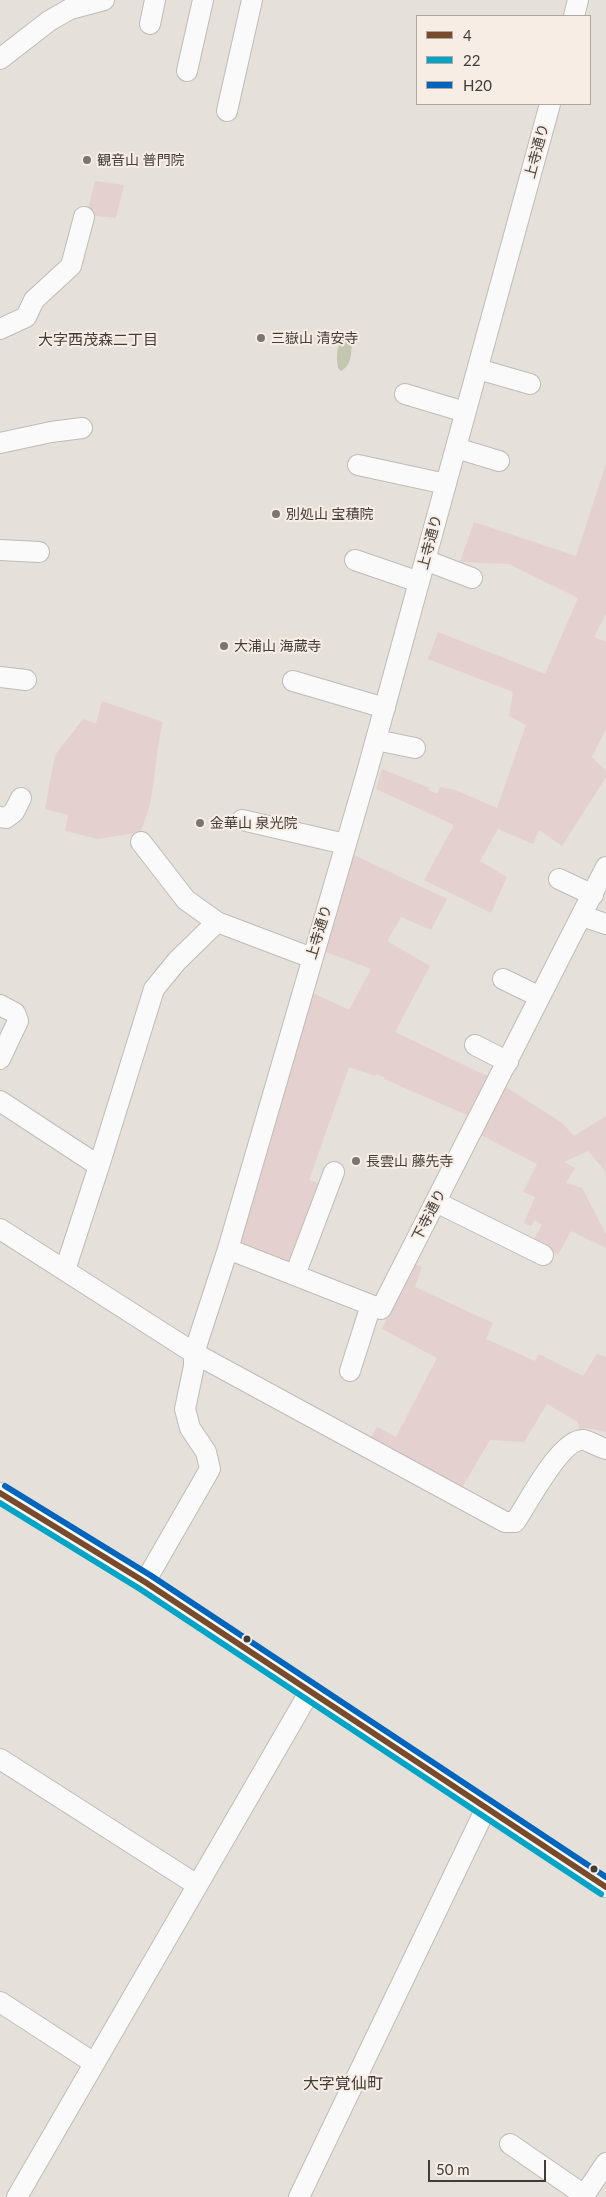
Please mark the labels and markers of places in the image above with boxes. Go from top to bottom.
place label: 観音山 普門院 [97,152,185,168]
marker: 観音山 普門院 [81,154,93,166]
place label: 三嶽山 清安寺 [271,330,359,346]
marker: 三嶽山 清安寺 [255,332,267,344]
place label: 別処山 宝積院 [286,506,374,522]
marker: 別処山 宝積院 [270,508,282,520]
place label: 大浦山 海蔵寺 [234,638,322,654]
marker: 大浦山 海蔵寺 [218,640,230,652]
place label: 金華山 泉光院 [210,815,298,831]
marker: 金華山 泉光院 [194,817,206,829]
place label: 長雲山 藤先寺 [366,1153,454,1169]
marker: 長雲山 藤先寺 [350,1155,362,1167]
unlabelled marker [242,1634,252,1644]
unlabelled marker [589,1864,599,1874]

